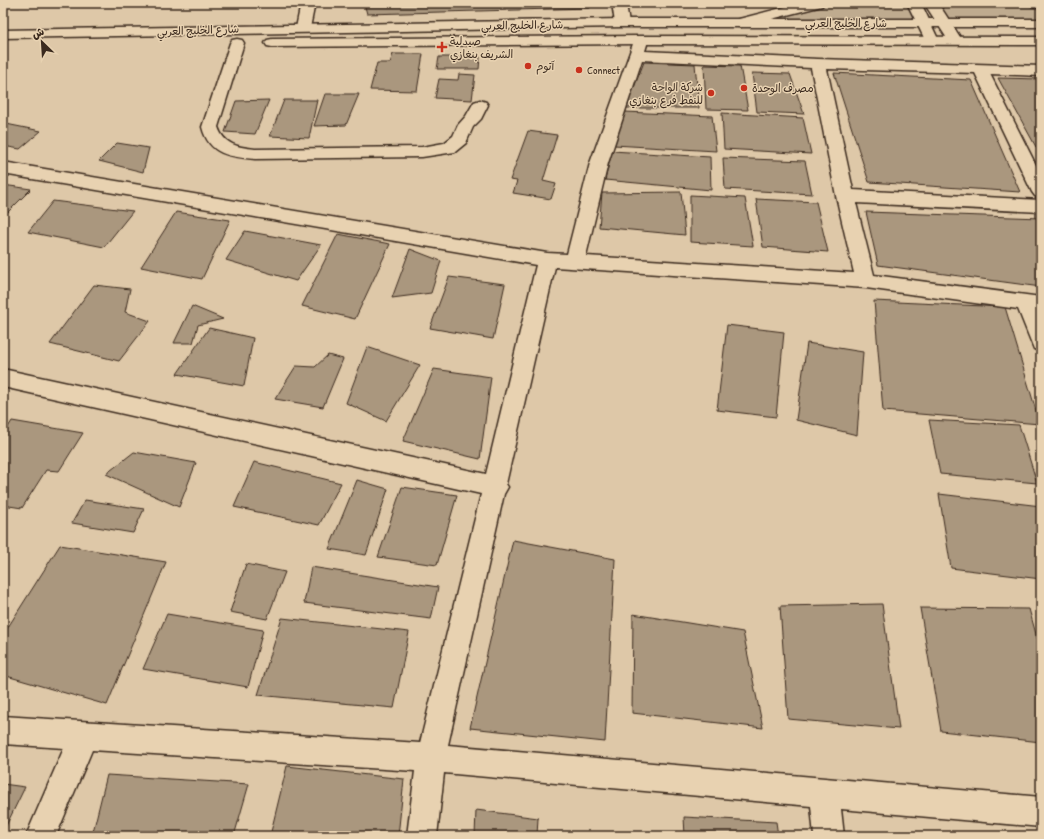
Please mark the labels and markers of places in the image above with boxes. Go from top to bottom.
place label: صيدلية الشريف بنغازي [450,34,513,63]
marker: صيدلية الشريف بنغازي [437,42,447,52]
place label: آتوم [536,59,556,75]
marker: آتوم [523,61,533,71]
place label: Connect [587,63,620,77]
marker: Connect [574,65,584,75]
place label: شركة الواحة للنفط فرع بنغازي [629,80,703,109]
place label: مصرف الوحدة [752,81,814,96]
marker: مصرف الوحدة [739,83,749,93]
marker: شركة الواحة للنفط فرع بنغازي [706,88,716,98]

